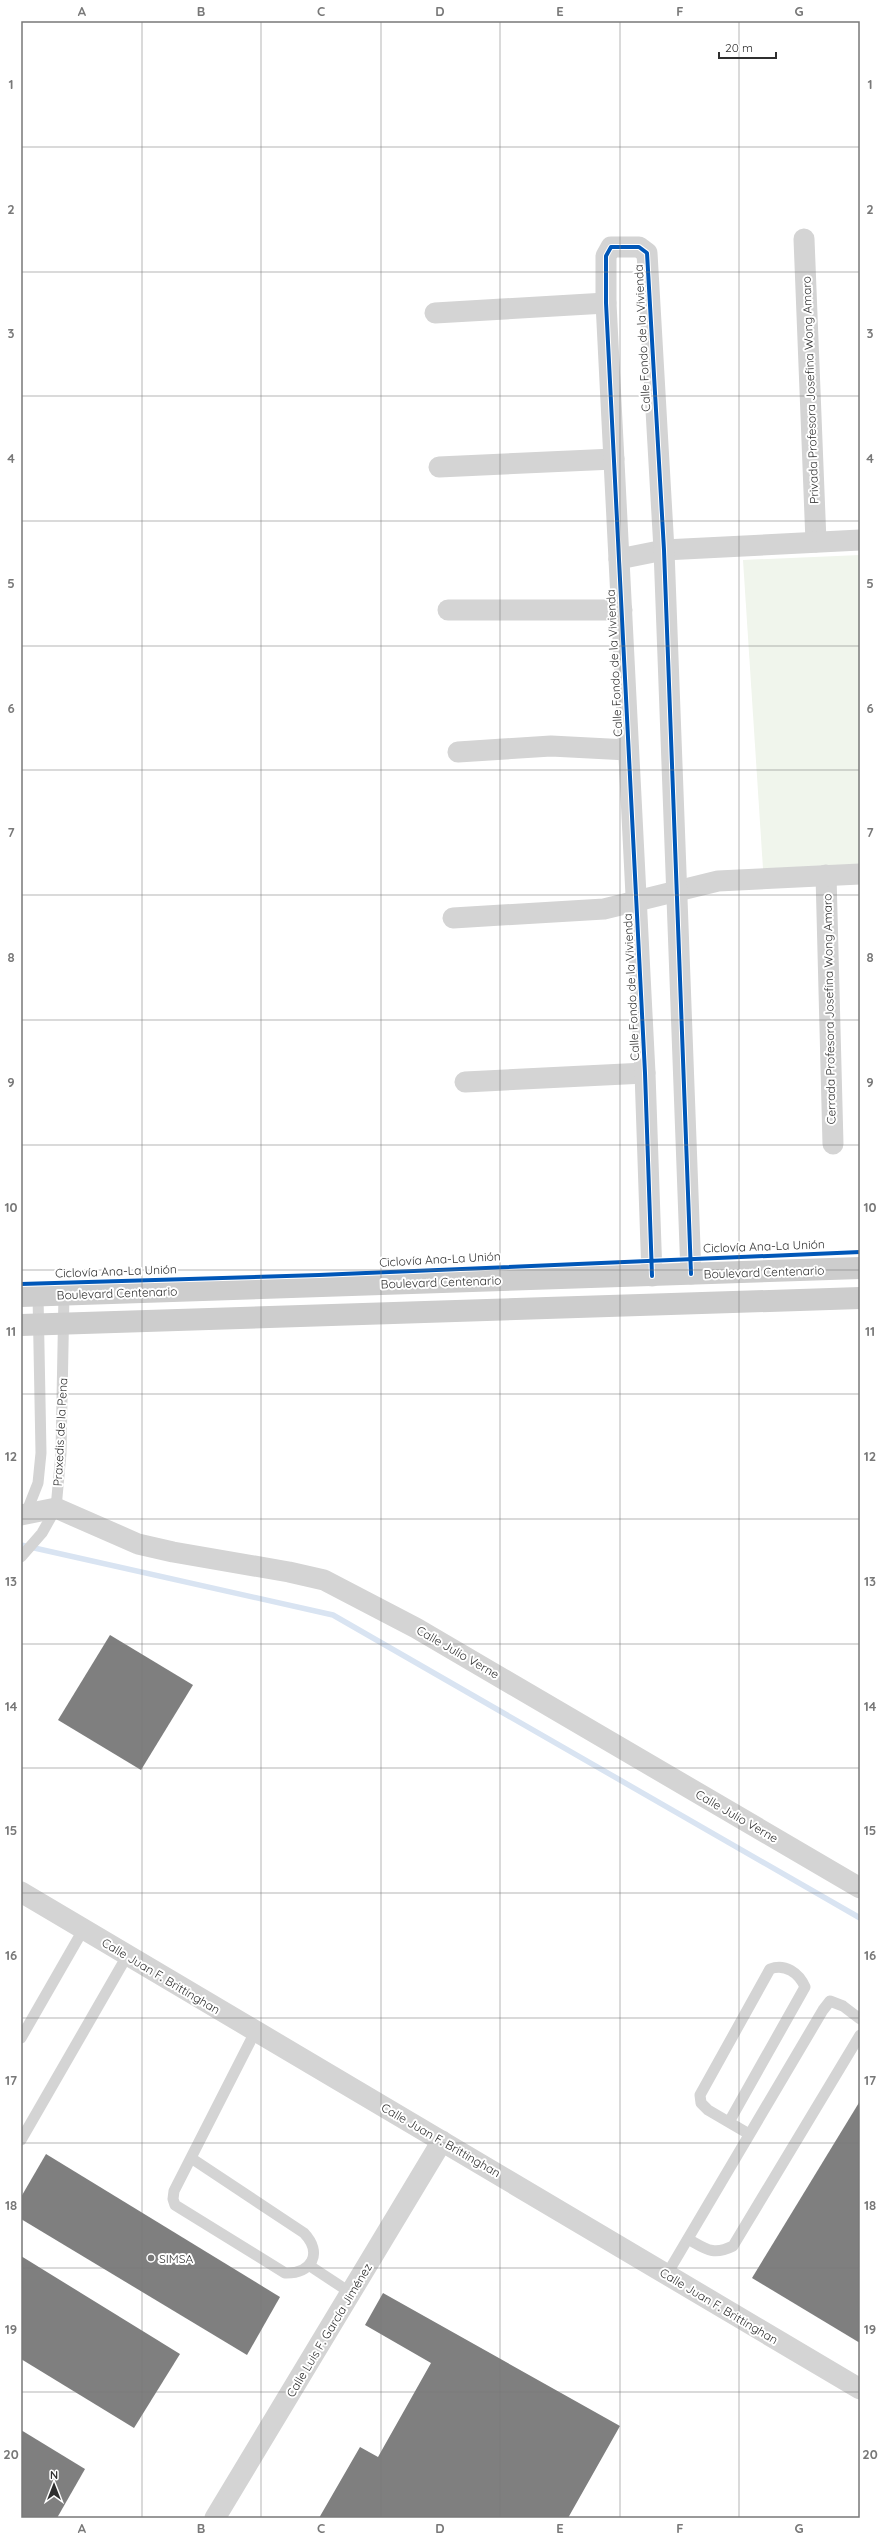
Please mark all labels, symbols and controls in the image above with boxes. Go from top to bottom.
text: A [78,3,87,19]
text: B [197,3,205,19]
text: C [317,3,325,19]
text: D [435,3,445,19]
text: E [556,3,564,19]
text: F [676,3,684,19]
text: G [794,3,804,19]
scale bar [719,34,776,60]
text: 20 m [725,40,753,55]
text: 1 [8,76,14,92]
text: 1 [867,76,873,92]
text: 2 [7,201,15,217]
text: 2 [866,201,874,217]
street label: Calle Fondo de la Vivienda [631,264,653,412]
street label: Privada Profesora Josefina Wong Amaro [799,276,821,504]
text: 3 [8,325,15,341]
text: 3 [867,325,874,341]
text: 4 [7,450,15,466]
text: 4 [866,450,874,466]
text: 5 [7,575,15,591]
text: 5 [866,575,874,591]
street label: Calle Fondo de la Vivienda [603,589,625,737]
text: 6 [7,700,15,716]
text: 6 [866,700,874,716]
text: 7 [7,824,15,840]
text: 7 [866,824,874,840]
street label: Cerrada Profesora Josefina Wong Amaro [819,893,839,1125]
street label: Calle Fondo de la Vivienda [620,913,642,1061]
text: 8 [7,949,15,965]
text: 8 [866,949,874,965]
text: 9 [7,1074,15,1090]
text: 9 [866,1074,874,1090]
text: 10 [4,1199,18,1215]
text: 10 [863,1199,877,1215]
street label: Ciclovía Ana-La Unión [703,1236,825,1256]
street label: Ciclovía Ana-La Unión [379,1248,501,1270]
street label: Ciclovía Ana-La Unión [55,1261,177,1281]
street label: Boulevard Centenario [703,1262,825,1282]
street label: Boulevard Centenario [380,1272,502,1292]
street label: Boulevard Centenario [56,1283,178,1303]
text: 11 [6,1323,16,1339]
text: 11 [865,1323,875,1339]
street label: Praxedis de la Pena [50,1377,70,1487]
text: 12 [5,1448,17,1464]
text: 12 [864,1448,876,1464]
text: 13 [5,1573,17,1589]
text: 13 [864,1573,876,1589]
street label: Calle Julio Verne [414,1622,502,1682]
text: 14 [5,1698,18,1714]
text: 14 [864,1698,877,1714]
street label: Calle Julio Verne [693,1786,781,1846]
text: 15 [5,1822,17,1838]
text: 15 [864,1822,876,1838]
street label: Calle Juan F. Brittinghan [99,1935,223,2017]
text: 16 [5,1947,17,1963]
text: 16 [864,1947,876,1963]
text: 17 [5,2072,17,2088]
text: 17 [864,2072,876,2088]
street label: Calle Juan F. Brittinghan [379,2100,503,2180]
text: 18 [5,2197,17,2213]
text: 18 [864,2197,876,2213]
place label: SIMSA [159,2251,193,2266]
marker: SIMSA [146,2253,156,2263]
street label: Calle Luis F. García Jiménez [283,2260,375,2400]
street label: Calle Juan F. Brittinghan [657,2265,781,2347]
text: 19 [5,2321,17,2337]
text: 19 [864,2321,876,2337]
text: 20 [3,2446,19,2462]
text: 20 [862,2446,878,2462]
north arrow [34,2465,74,2505]
text: N [50,2468,58,2482]
text: A [78,2520,87,2536]
text: B [197,2520,205,2536]
text: C [317,2520,325,2536]
text: D [435,2520,445,2536]
text: E [556,2520,564,2536]
text: F [676,2520,684,2536]
text: G [794,2520,804,2536]

